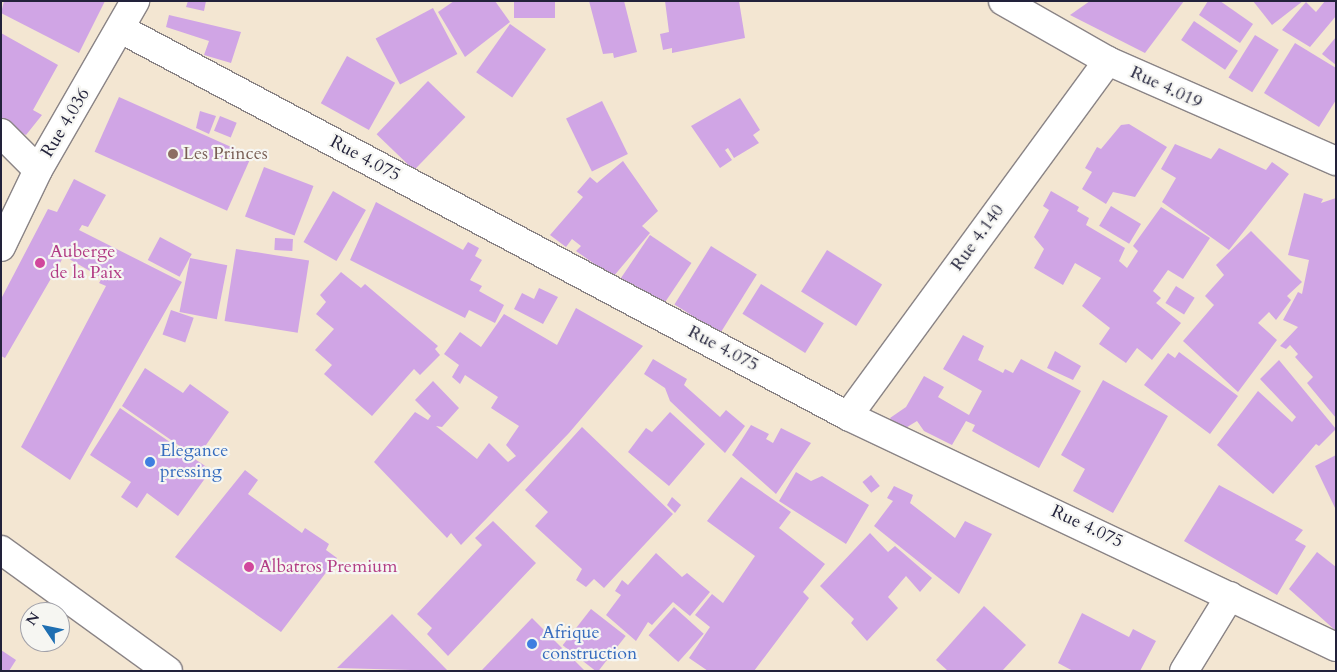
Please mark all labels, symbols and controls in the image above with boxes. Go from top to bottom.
street label: Rue 4.019 [1127,62,1205,114]
street label: Rue 4.036 [37,85,95,161]
street label: Rue 4.075 [326,131,404,187]
place label: Les Princes [183,143,268,165]
marker: Les Princes [167,148,179,160]
street label: Rue 4.140 [947,201,1009,275]
place label: Auberge de la Paix [50,242,122,284]
marker: Auberge de la Paix [34,257,46,269]
street label: Rue 4.075 [684,321,762,377]
place label: Elegance pressing [160,441,228,484]
marker: Elegance pressing [144,456,156,468]
street label: Rue 4.075 [1048,501,1126,553]
place label: Albatros Premium [259,556,397,578]
marker: Albatros Premium [243,561,255,573]
north arrow [20,602,70,652]
text: N [22,609,44,629]
place label: Afrique construction [542,623,637,666]
marker: Afrique construction [526,638,538,650]

